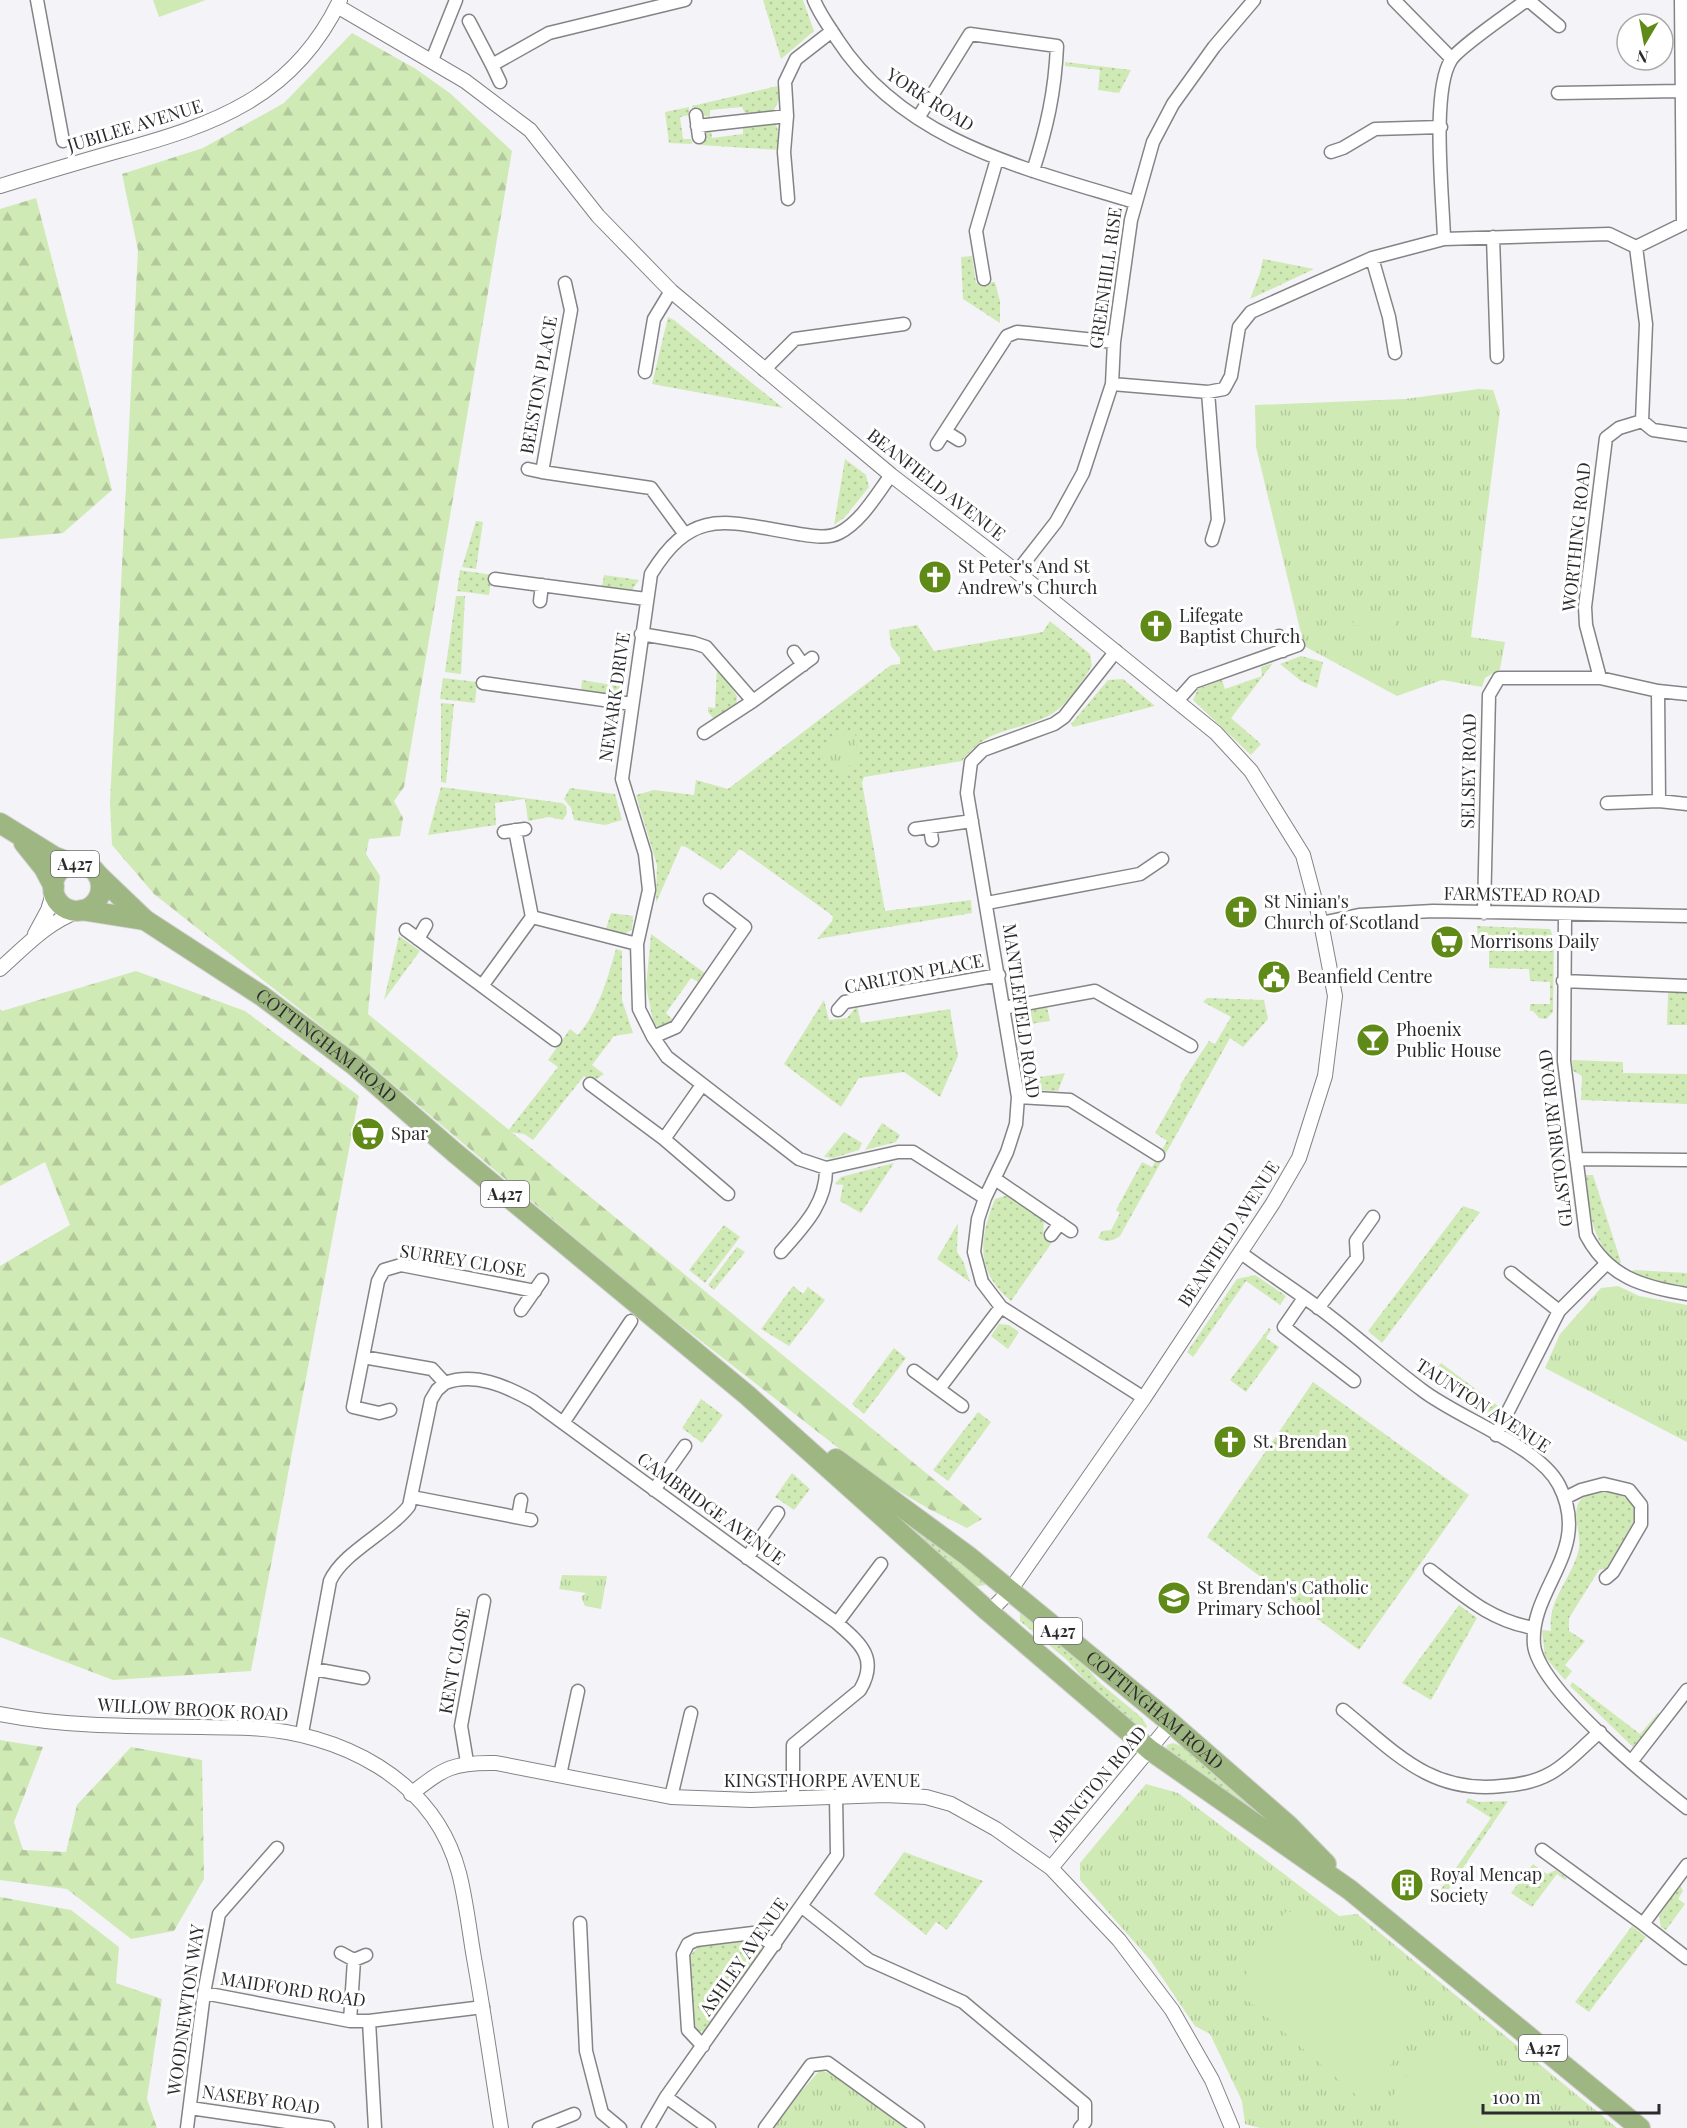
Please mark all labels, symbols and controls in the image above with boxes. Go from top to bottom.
north arrow [1615,12,1675,72]
text: N [1634,46,1650,69]
street label: YORK ROAD [881,61,979,136]
street label: JUBILEE AVENUE [63,93,205,157]
street label: GREENHILL RISE [1083,205,1127,350]
street label: BEESTON PLACE [514,314,562,456]
street label: BEANFIELD AVENUE [863,423,1011,546]
street label: WORTHING ROAD [1556,461,1596,614]
place label: St Peter's And St Andrew's Church [957,554,1098,599]
church icon: St Peter's And St Andrew's Church [917,559,953,595]
place label: Lifegate Baptist Church [1179,603,1301,648]
church icon: Lifegate Baptist Church [1138,608,1174,644]
street label: NEWARK DRIVE [593,630,635,763]
street label: SELSEY ROAD [1455,713,1481,829]
road number: A427 [51,851,99,877]
street label: FARMSTEAD ROAD [1443,881,1601,907]
place label: St Ninian's Church of Scotland [1264,889,1420,934]
church icon: St Ninian's Church of Scotland [1223,894,1259,930]
street label: MANTLEFIELD ROAD [998,922,1046,1100]
supermarket icon: Morrisons Daily [1429,924,1465,960]
place label: Morrisons Daily [1470,929,1599,953]
street label: CARLTON PLACE [842,948,986,998]
public building icon: Beanfield Centre [1256,959,1292,995]
place label: Beanfield Centre [1297,964,1433,988]
street label: COTTINGHAM ROAD [251,983,402,1108]
place label: Phoenix Public House [1396,1017,1501,1062]
bar icon: Phoenix Public House [1355,1022,1391,1058]
street label: GLASTONBURY ROAD [1532,1048,1578,1228]
supermarket icon: Spar [350,1116,386,1152]
place label: Spar [391,1121,428,1145]
street label: BEANFIELD AVENUE [1172,1156,1284,1311]
road number: A427 [481,1181,529,1207]
street label: SURREY CLOSE [398,1238,528,1282]
street label: TAUNTON AVENUE [1411,1353,1556,1458]
church icon: St. Brendan [1212,1424,1248,1460]
place label: St. Brendan [1253,1429,1347,1453]
street label: CAMBRIDGE AVENUE [633,1446,790,1570]
place label: St Brendan's Catholic Primary School [1197,1575,1369,1620]
school or university icon: St Brendan's Catholic Primary School [1156,1580,1192,1616]
street label: KENT CLOSE [433,1606,475,1716]
road number: A427 [1034,1618,1082,1644]
street label: COTTINGHAM ROAD [1081,1645,1229,1775]
street label: WILLOW BROOK ROAD [96,1692,289,1726]
street label: ABINGTON ROAD [1040,1721,1152,1847]
street label: KINGSTHORPE AVENUE [724,1768,920,1792]
place label: Royal Mencap Society [1430,1862,1542,1907]
building icon: Royal Mencap Society [1389,1867,1425,1903]
street label: ASHLEY AVENUE [693,1893,793,2021]
street label: WOODNEWTON WAY [161,1922,209,2098]
street label: MAIDFORD ROAD [219,1966,368,2012]
road number: A427 [1519,2035,1567,2061]
scale bar [1483,2077,1658,2115]
street label: NASEBY ROAD [201,2079,322,2119]
text: 100 m [1492,2085,1541,2109]

